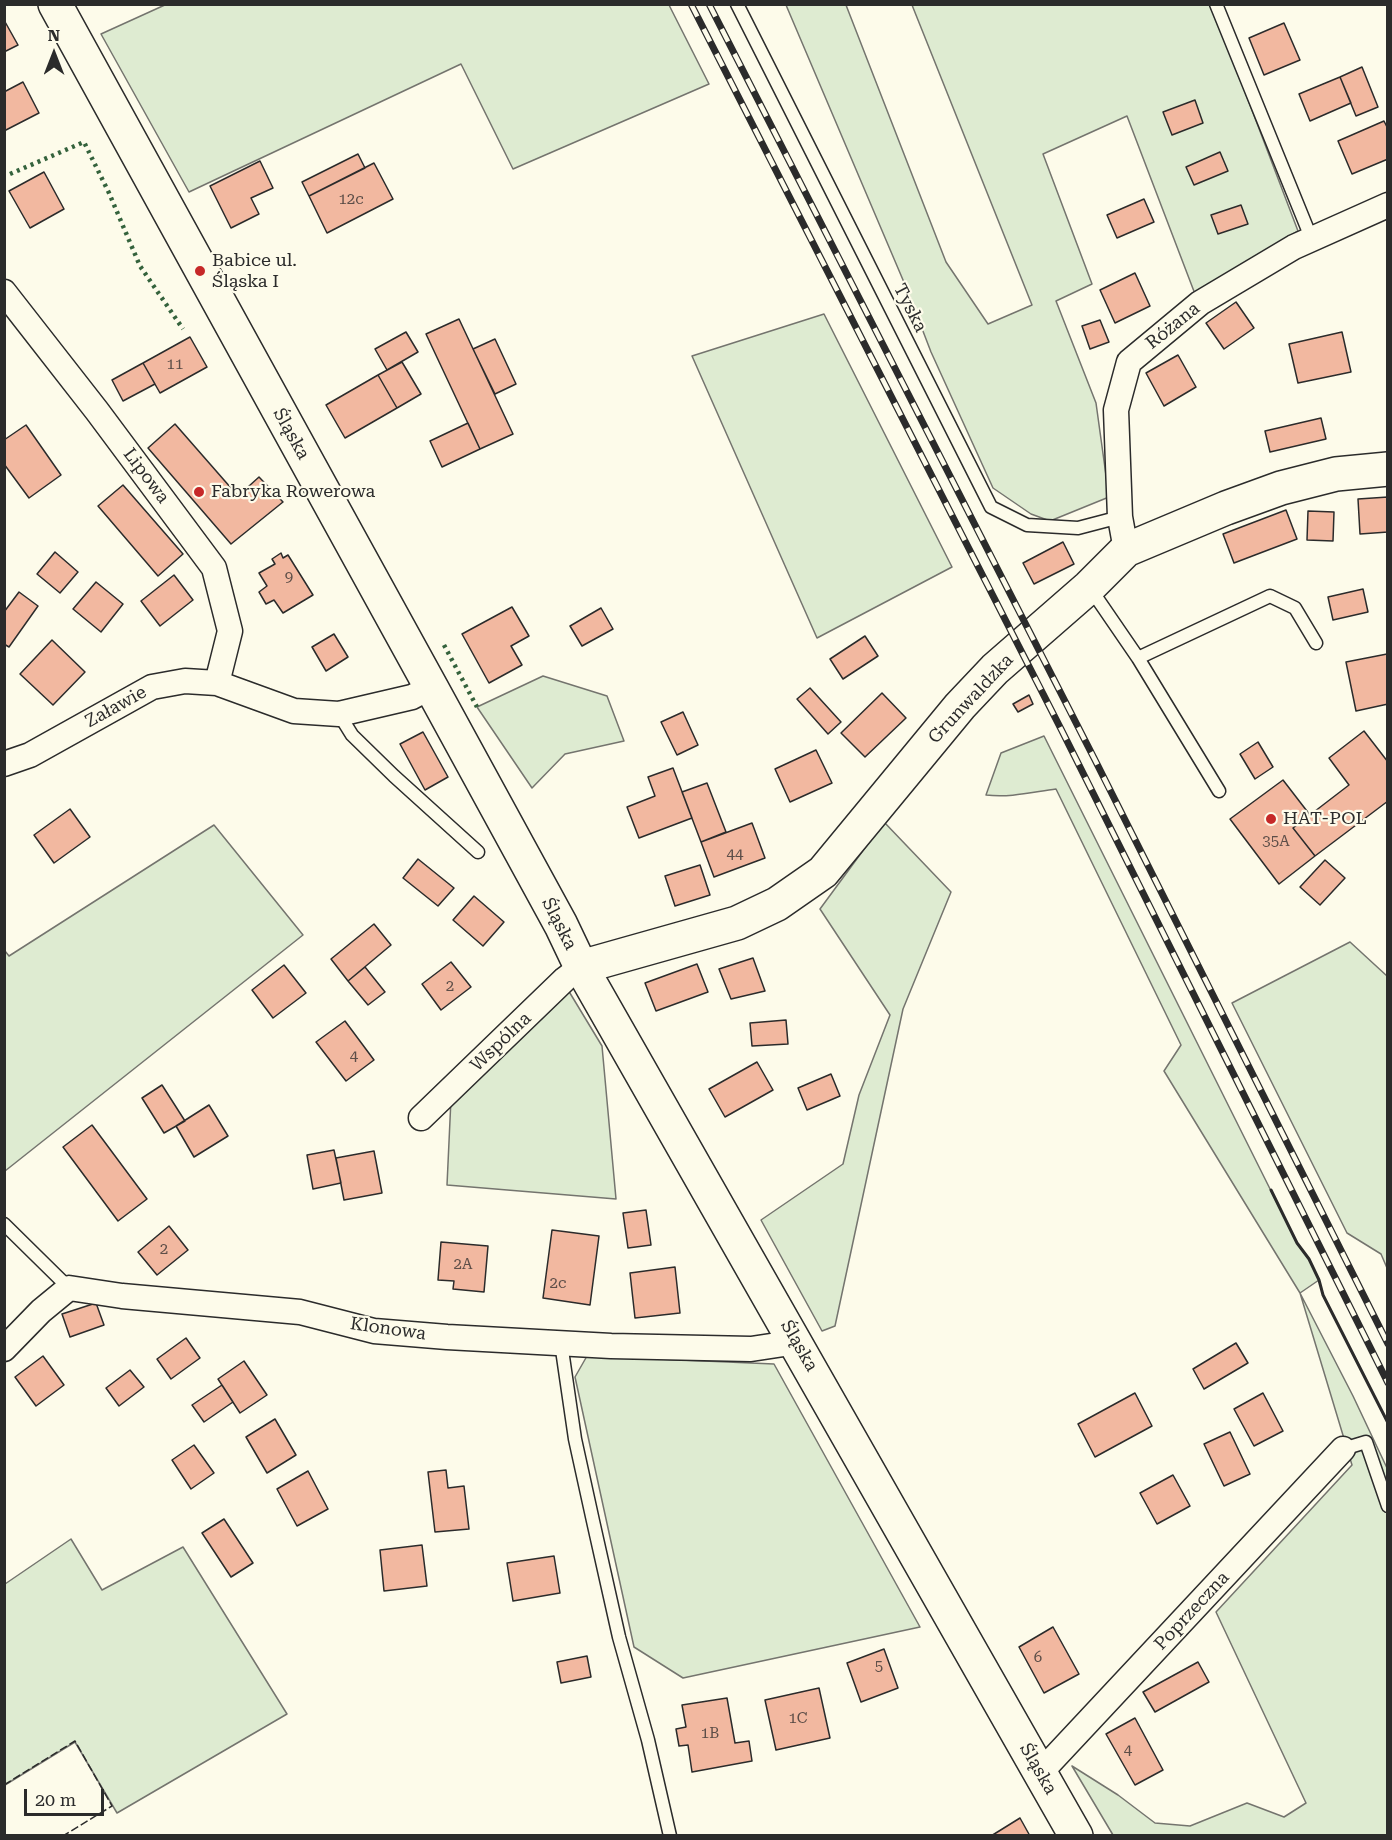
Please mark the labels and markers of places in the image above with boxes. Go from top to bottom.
place label: Babice ul. Śląska I [212,250,297,292]
marker: Babice ul. Śląska I [193,264,207,278]
place label: Fabryka Rowerowa [211,481,375,503]
marker: Fabryka Rowerowa [192,485,206,499]
place label: HAT-POL [1283,808,1367,830]
marker: HAT-POL [1264,812,1278,826]

